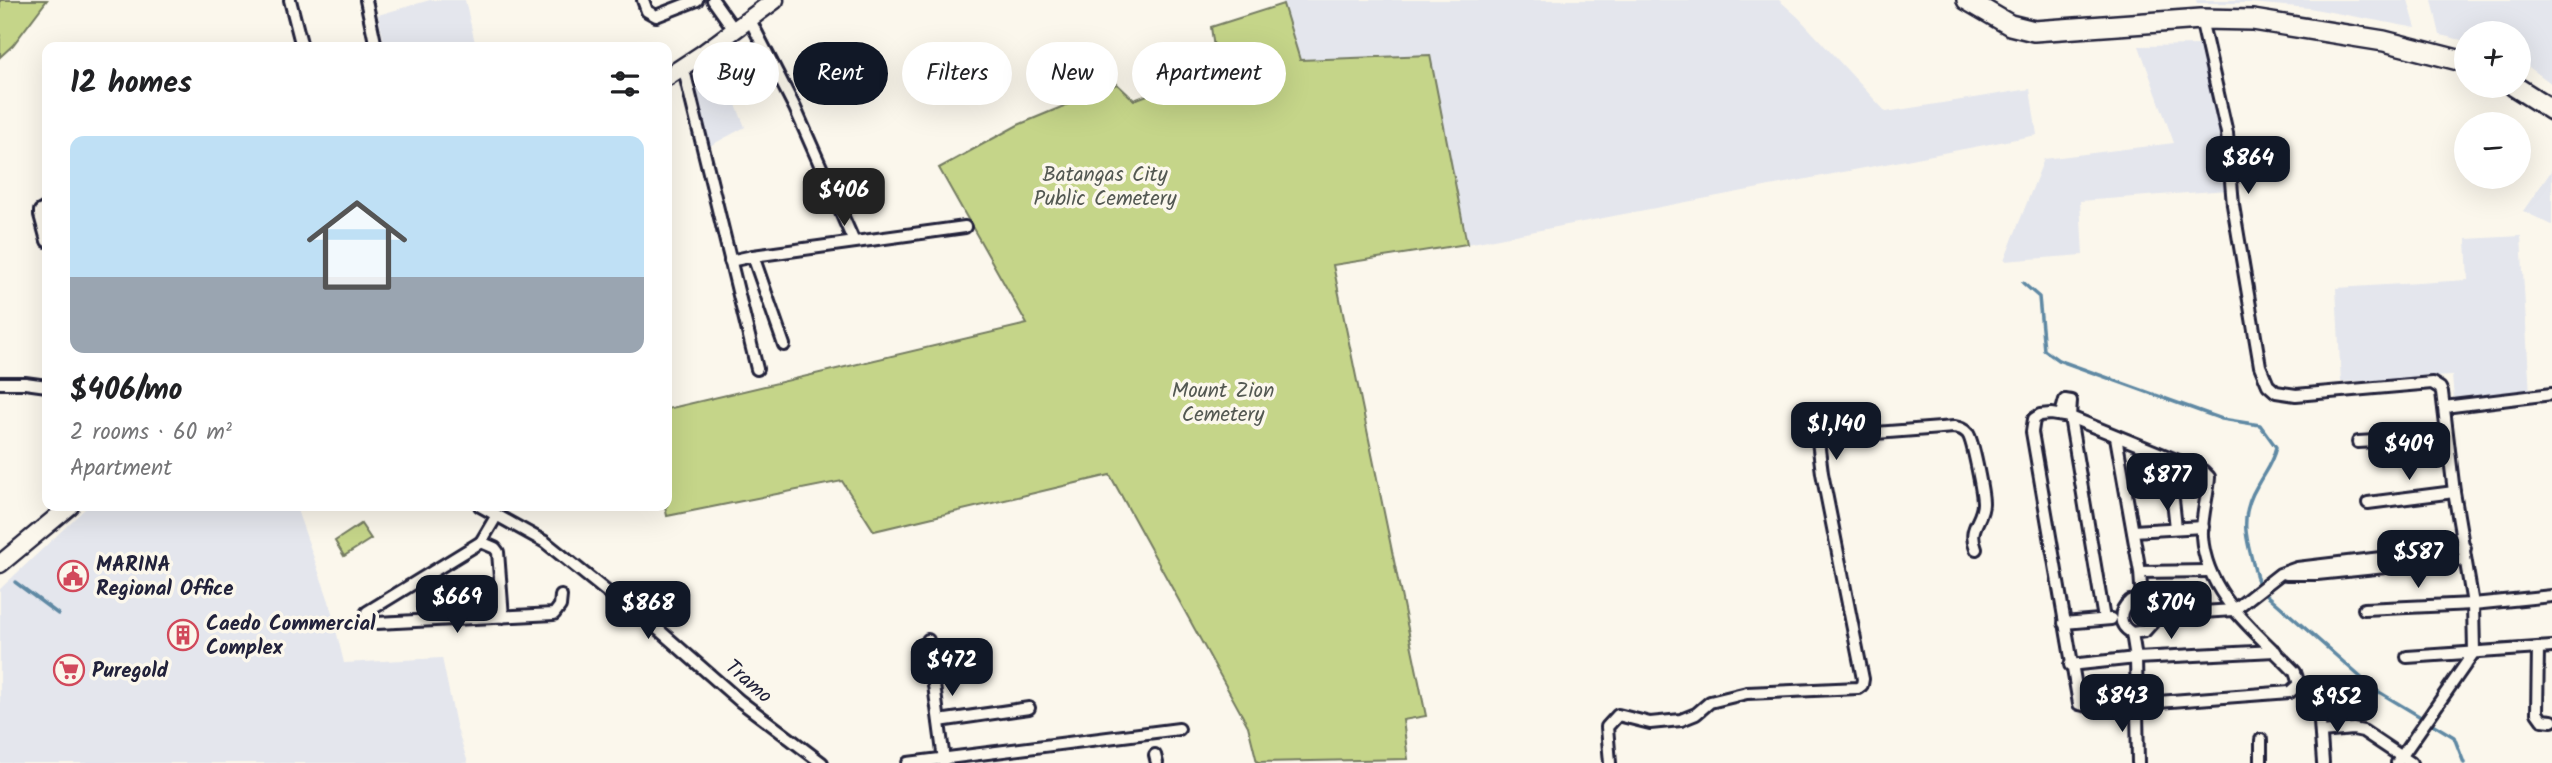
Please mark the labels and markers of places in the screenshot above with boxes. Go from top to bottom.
pin: $864 [2207,136,2289,196]
pin: $406 [803,168,885,228]
pin: $1,140 [1779,402,1893,462]
pin: $409 [2368,422,2450,482]
pin: $877 [2126,454,2208,513]
pin: $587 [2377,530,2459,590]
place label: MARINA Regional Office [96,549,234,606]
public building icon: MARINA Regional Office [56,559,90,593]
pin: $669 [416,576,498,635]
pin: $868 [607,582,689,641]
pin: $704 [2130,582,2212,641]
place label: Caedo Commercial Complex [206,608,376,665]
building icon: Caedo Commercial Complex [166,618,200,652]
pin: $472 [911,638,993,698]
supermarket icon: Puregold [52,653,86,687]
place label: Puregold [92,655,169,688]
pin: $843 [2081,674,2163,734]
pin: $952 [2296,676,2378,735]

